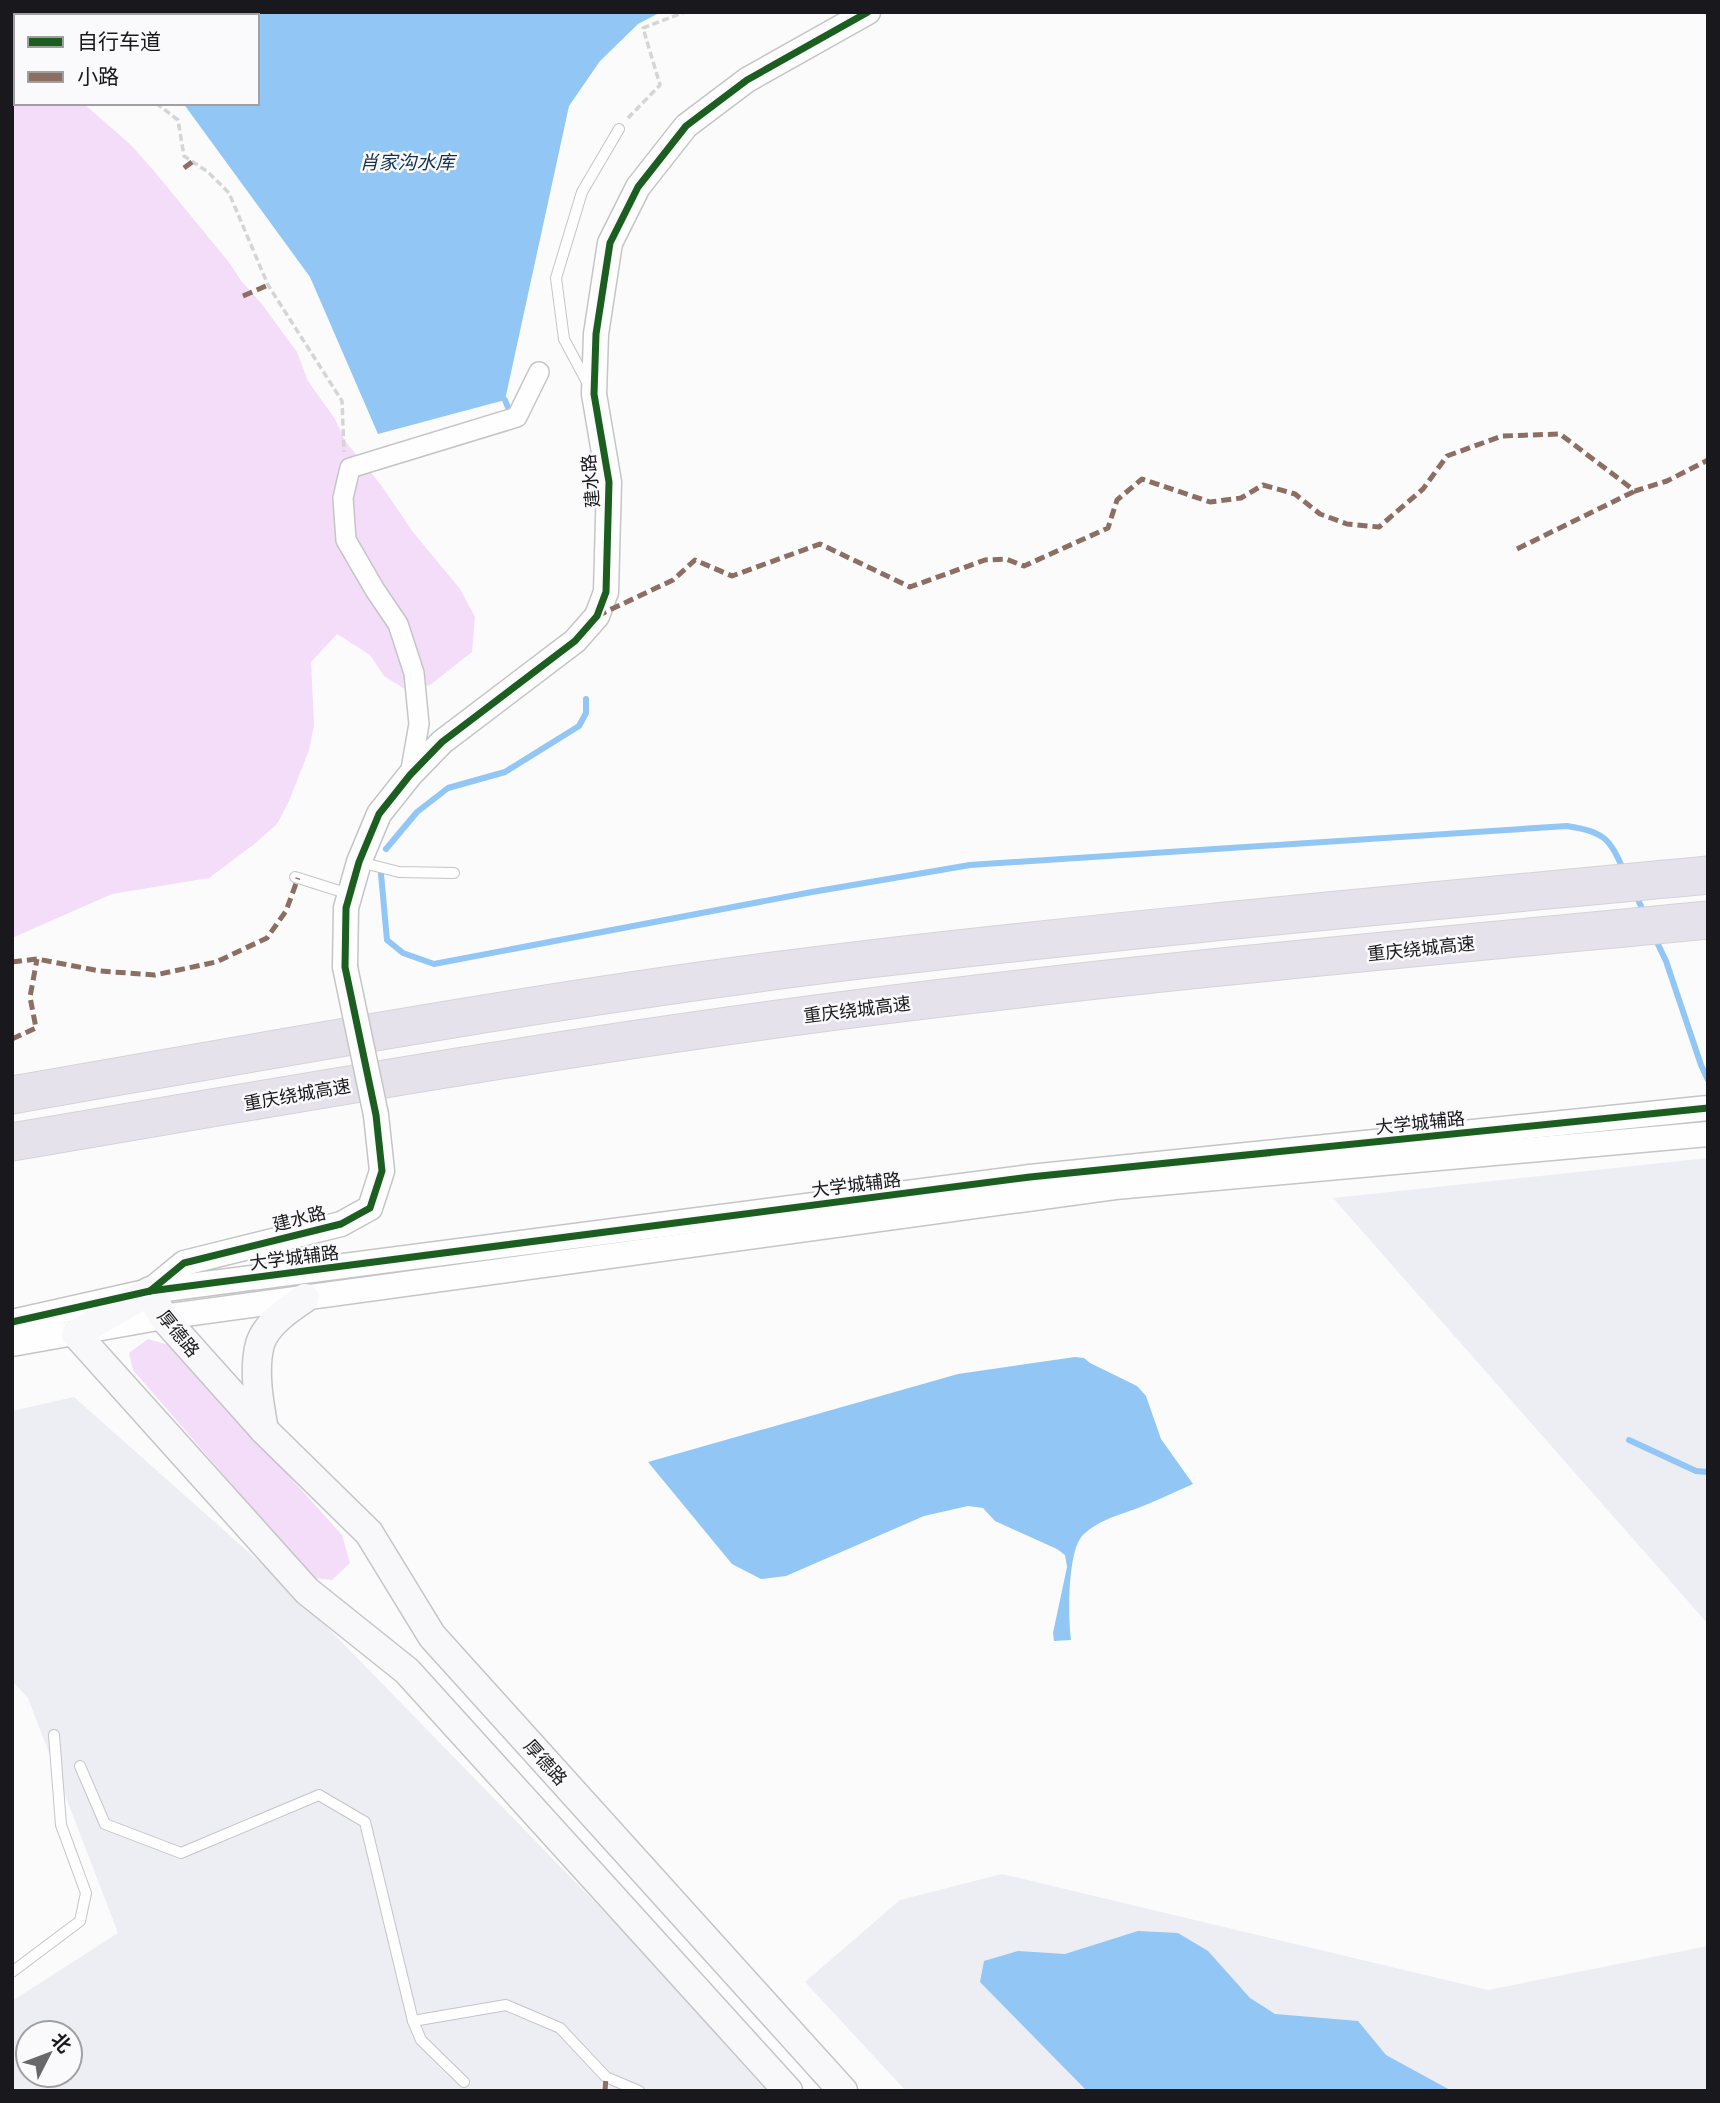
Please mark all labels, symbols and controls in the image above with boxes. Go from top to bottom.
legend [14,14,259,105]
text: 自行车道 [77,28,161,53]
text: 小路 [77,63,119,88]
water label: 肖家沟水库 [359,150,457,173]
street label: 建水路 [577,453,603,509]
street label: 重庆绕城高速 [1366,931,1476,965]
street label: 重庆绕城高速 [802,992,912,1026]
street label: 重庆绕城高速 [242,1074,352,1114]
street label: 大学城辅路 [1374,1106,1466,1138]
street label: 大学城辅路 [810,1168,902,1200]
street label: 建水路 [270,1201,328,1235]
street label: 大学城辅路 [248,1241,340,1273]
street label: 厚德路 [153,1305,205,1361]
street label: 厚德路 [520,1735,572,1789]
north arrow [14,2019,84,2089]
text: 北 [47,2028,77,2057]

